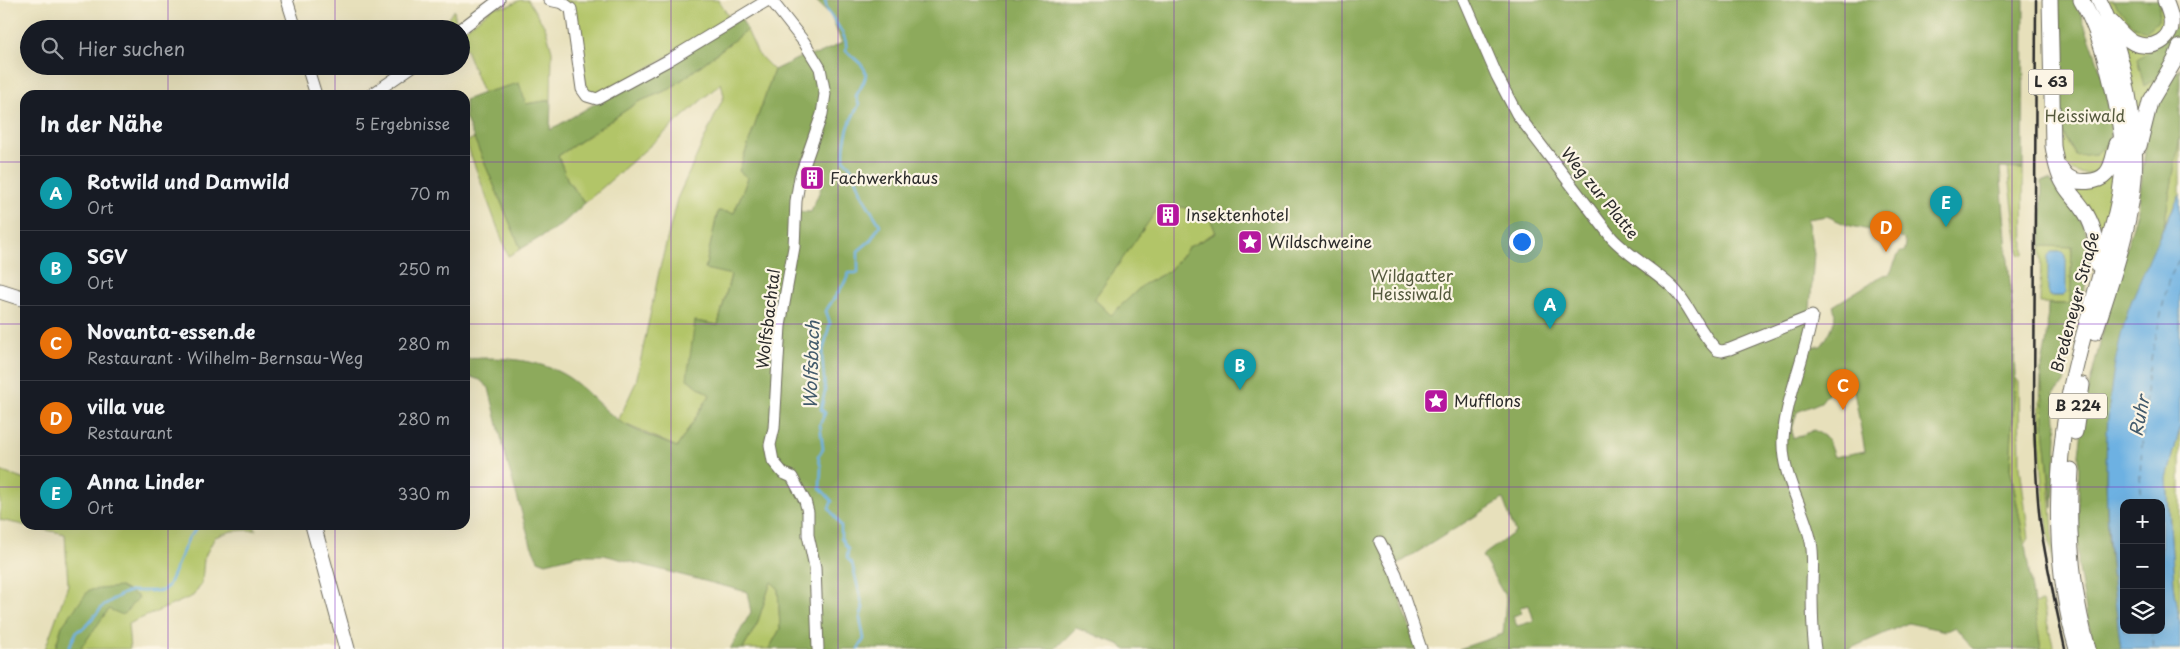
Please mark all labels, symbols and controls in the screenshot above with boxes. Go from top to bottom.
search box [20,20,470,75]
icon: search [38,34,66,62]
text: Hier suchen [78,34,185,62]
road number: L 63 [2028,70,2074,94]
park label: Heissiwald [2045,103,2126,127]
text: In der Nähe [40,107,162,139]
text: 5 Ergebnisse [355,111,450,135]
street label: Weg zur Platte [1556,141,1645,244]
building icon: Fachwerkhaus [799,165,825,191]
place label: Fachwerkhaus [830,165,938,189]
text: Rotwild und Damwild [87,167,289,195]
text: A [50,181,62,205]
text: 70 m [410,181,450,205]
pin: E [1930,186,1962,227]
text: Ort [87,195,114,219]
building icon: Insektenhotel [1155,202,1181,228]
place label: Insektenhotel [1186,202,1289,226]
pin: D [1870,211,1902,252]
place icon: Wildschweine [1237,229,1263,255]
place label: Wildschweine [1268,229,1372,253]
your location [1509,229,1535,255]
street label: Bredeneyer Straße [2044,229,2104,375]
text: SGV [87,242,128,270]
text: B [51,256,61,280]
text: 250 m [399,256,450,280]
park label: Wildgatter Heissiwald [1371,263,1454,305]
street label: Wolfsbachtal [749,267,785,370]
text: Ort [87,270,114,294]
pin: A [1534,288,1566,329]
text: Novanta-essen.de [87,317,255,345]
water label: Wolfsbach [795,320,826,410]
text: C [50,331,62,355]
text: 280 m [398,331,450,355]
text: Restaurant · Wilhelm-Bernsau-Weg [87,345,363,369]
pin: B [1224,349,1256,390]
pin: C [1827,369,1859,410]
place icon: Mufflons [1423,388,1449,414]
place label: Mufflons [1454,388,1521,412]
water label: Ruhr [2121,390,2156,438]
text: villa vue [87,392,165,420]
road number: B 224 [2049,394,2107,418]
text: D [50,406,62,430]
text: 280 m [398,406,450,430]
text: Restaurant [87,420,173,444]
text: Anna Linder [87,467,204,495]
text: E [51,481,61,505]
text: 330 m [397,481,450,505]
text: Ort [87,495,114,519]
map controls [2120,499,2165,634]
button: + [2120,499,2165,544]
button: − [2120,544,2165,589]
button: layers [2120,589,2165,634]

